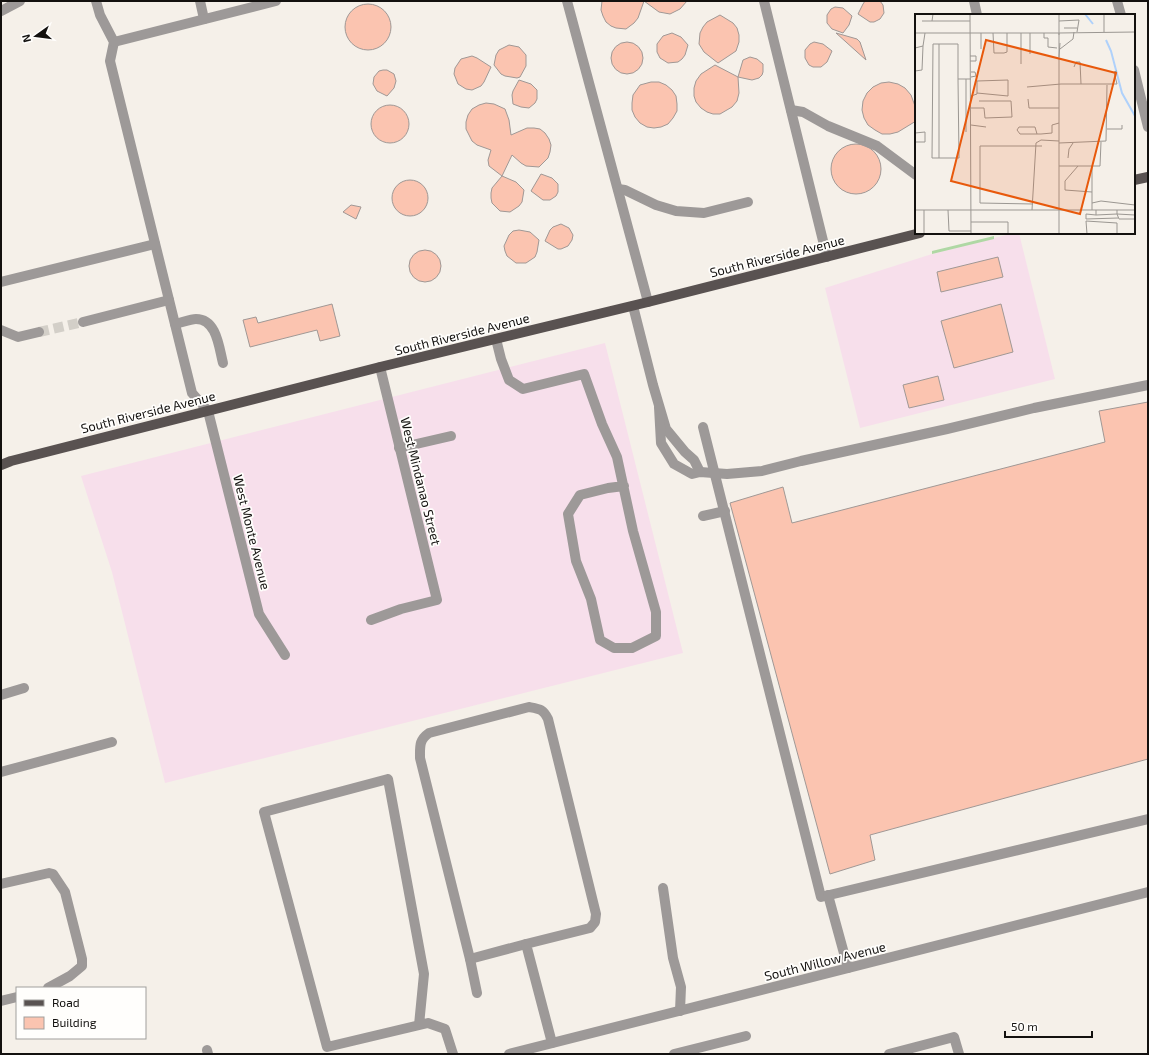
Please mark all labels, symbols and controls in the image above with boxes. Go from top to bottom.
inset map [915,14,1135,234]
north arrow [16,16,56,56]
text: N [19,33,33,44]
street label: South Riverside Avenue [708,232,846,280]
street label: South Riverside Avenue [393,310,531,358]
street label: South Riverside Avenue [79,388,217,436]
street label: West Mindanao Street [397,415,445,547]
street label: West Monte Avenue [230,473,274,591]
street label: South Willow Avenue [763,938,887,984]
legend [16,987,146,1039]
text: Road [52,995,80,1009]
scale bar [1005,1013,1092,1039]
text: Building [52,1015,97,1029]
text: 50 m [1011,1019,1038,1033]

